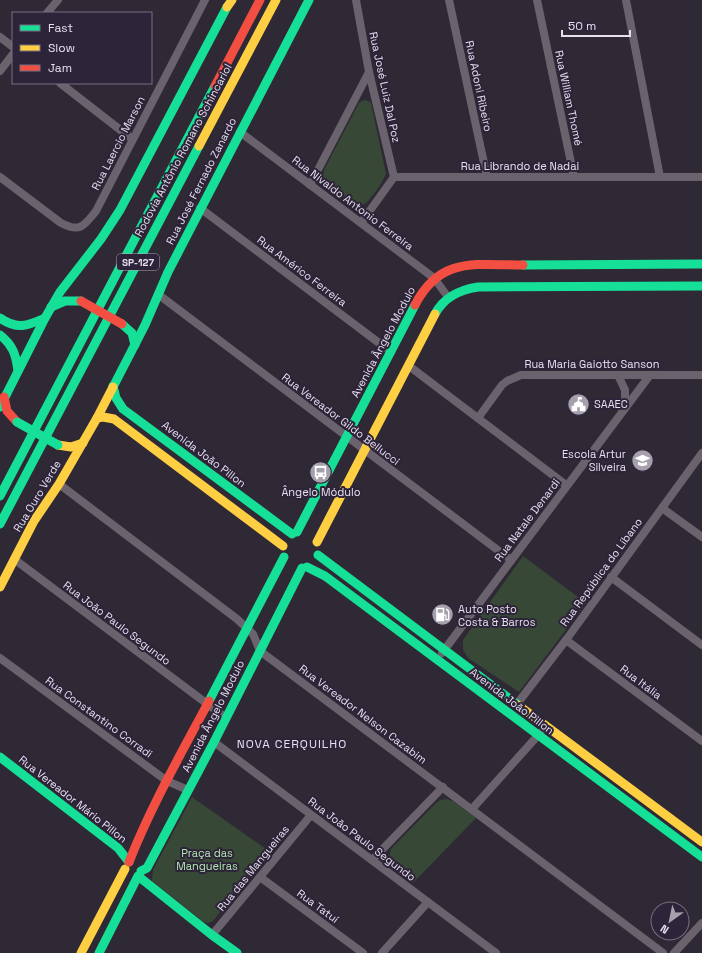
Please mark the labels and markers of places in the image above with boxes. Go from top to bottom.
public building icon: SAAEC [566,391,592,417]
place label: SAAEC [594,397,628,411]
place label: Escola Artur Silveira [562,447,627,474]
school or university icon: Escola Artur Silveira [629,447,655,473]
bus stop icon: Ângelo Módulo [308,459,334,485]
place label: Ângelo Módulo [281,485,361,499]
fuel station icon: Auto Posto Costa & Barros [429,602,455,628]
place label: Auto Posto Costa & Barros [458,602,536,629]

